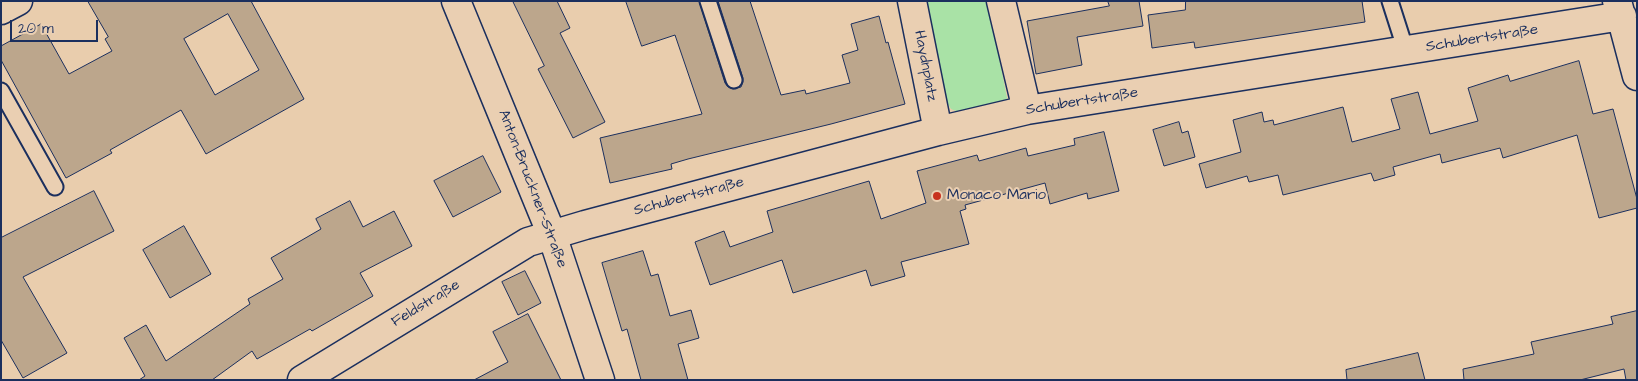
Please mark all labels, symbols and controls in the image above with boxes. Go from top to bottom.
scale bar [12,10,100,42]
text: 20 m [18,18,54,39]
street label: Schubertstraße [1425,21,1539,57]
street label: Haydnplatz [909,29,941,103]
street label: Schubertstraße [1025,84,1139,120]
street label: Anton-Bruckner-Straße [493,107,571,271]
street label: Schubertstraße [632,174,746,220]
place label: Monaco Mario [947,187,1046,205]
marker: Monaco Mario [931,190,943,202]
street label: Feldstraße [388,277,464,331]

